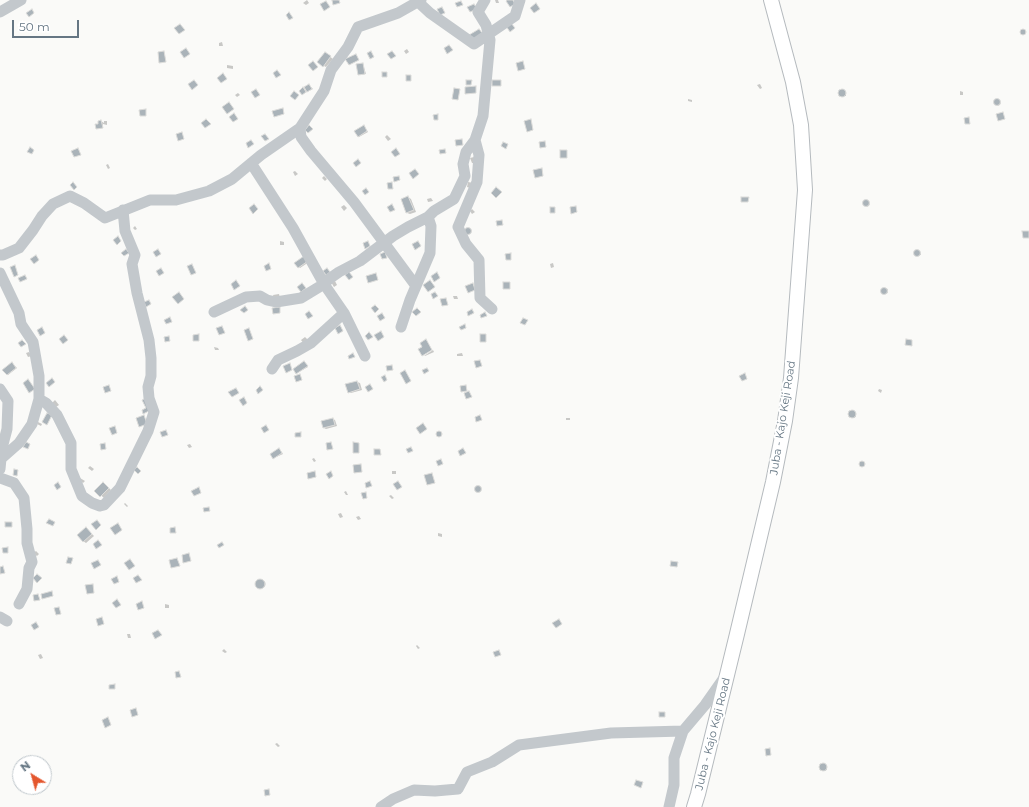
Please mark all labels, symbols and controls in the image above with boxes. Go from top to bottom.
scale bar [14,12,81,38]
text: 50 m [19,19,50,34]
street label: Juba - Kajo Keji Road [767,360,799,476]
street label: Juba - Kajo Keji Road [693,676,733,792]
north arrow [12,755,52,795]
text: N [18,758,33,774]

